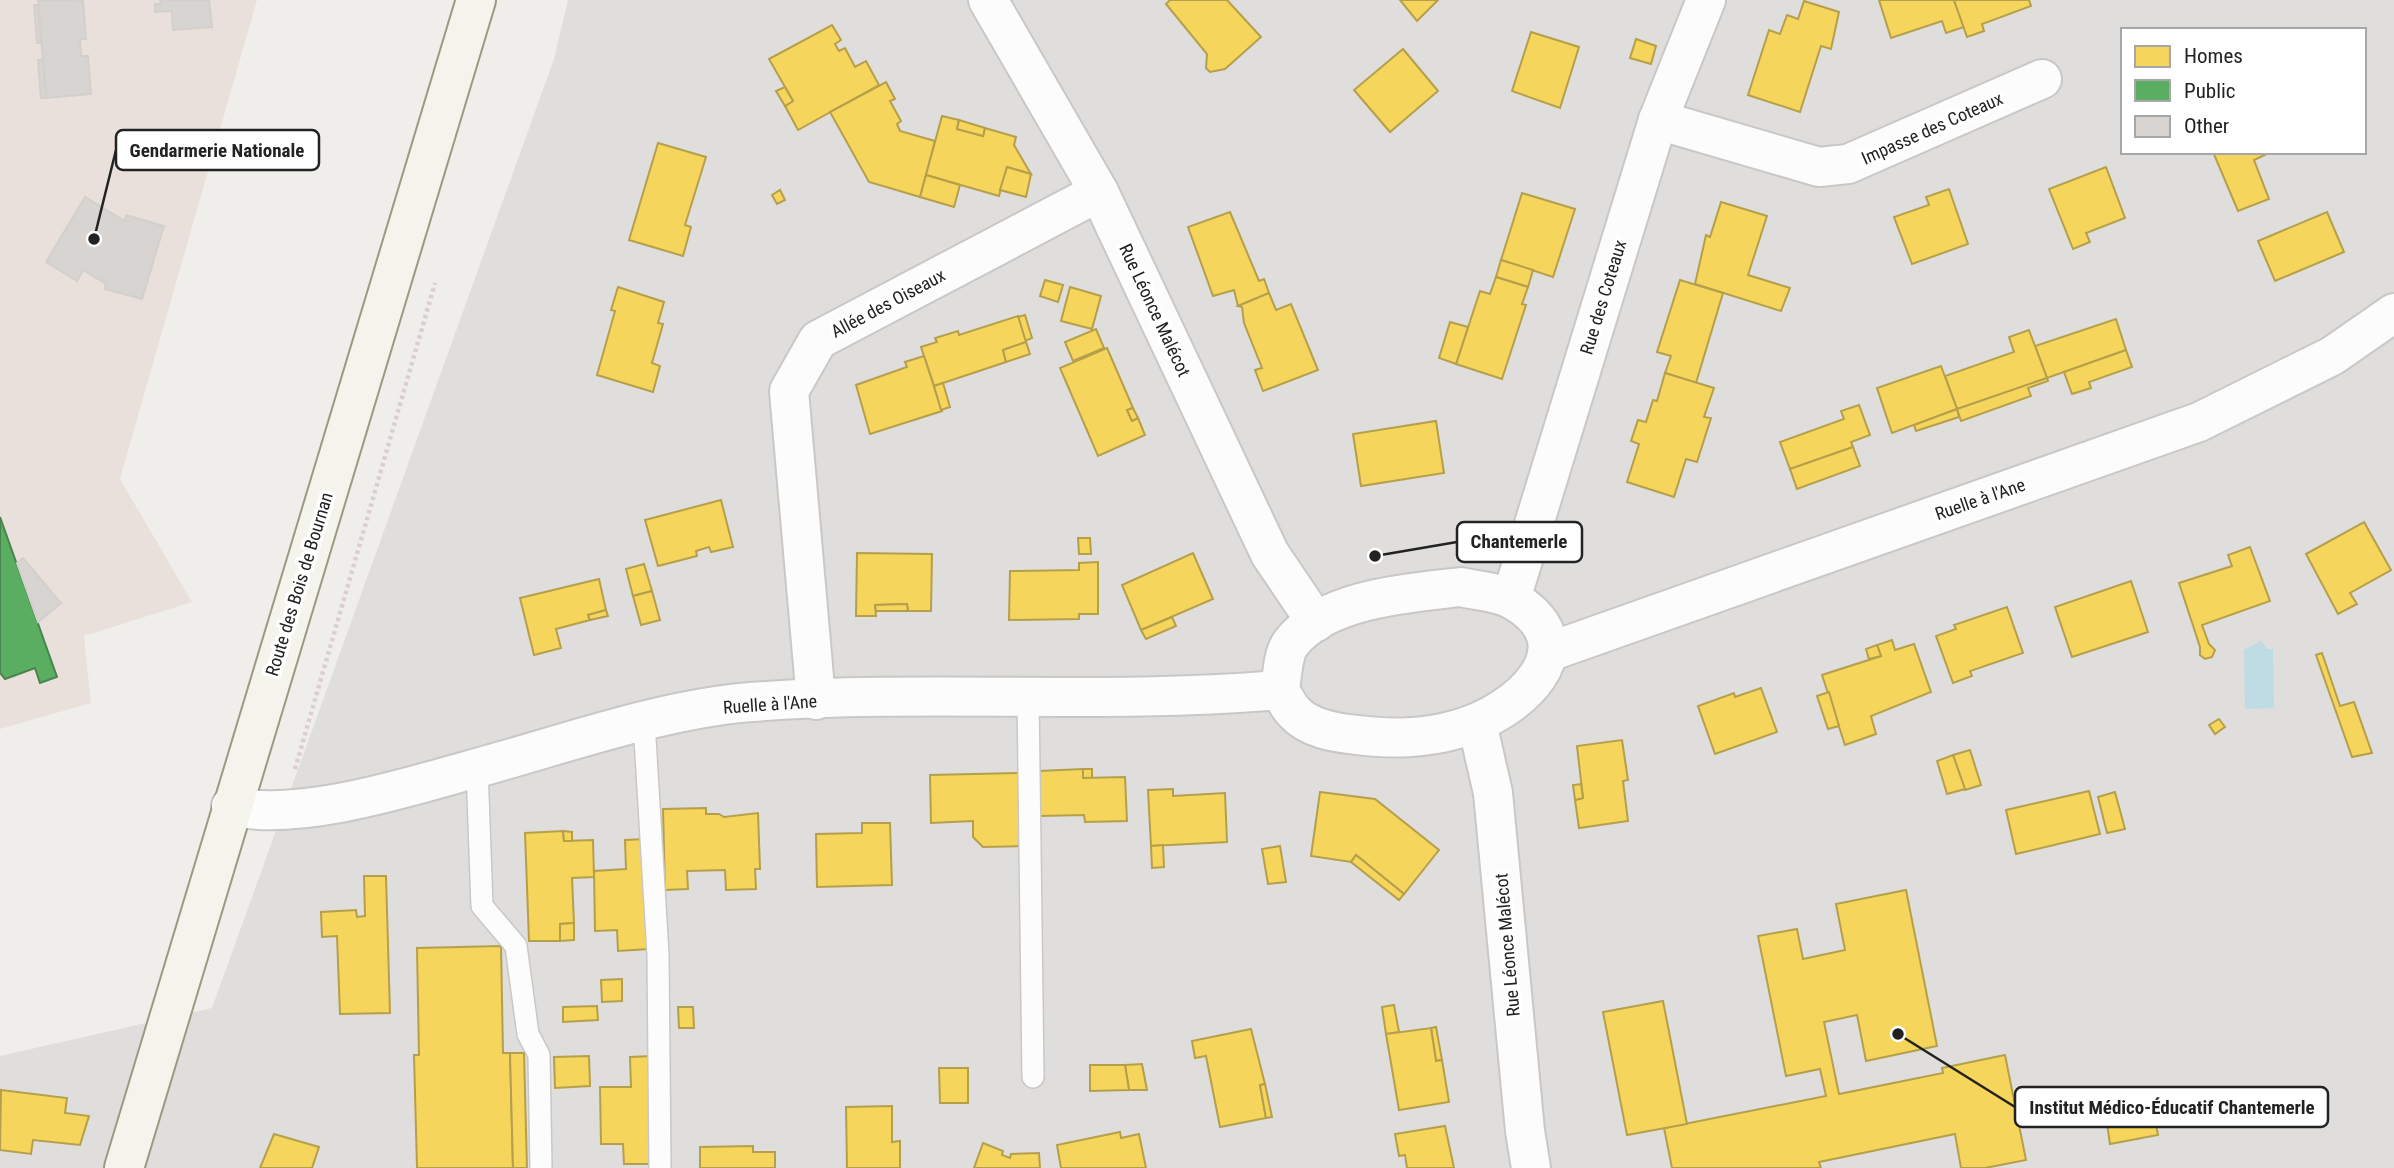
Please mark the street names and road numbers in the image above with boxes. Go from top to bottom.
street label: Impasse des Coteaux [1858,87,2006,169]
street label: Rue des Coteaux [1576,237,1630,357]
street label: Rue Léonce Malécot [1115,240,1195,380]
street label: Allée des Oiseaux [827,264,949,342]
street label: Ruelle à l'Ane [1932,474,2028,524]
street label: Route des Bois de Bournan [261,490,337,678]
street label: Ruelle à l'Ane [722,690,818,718]
street label: Rue Léonce Malécot [1490,872,1524,1018]

